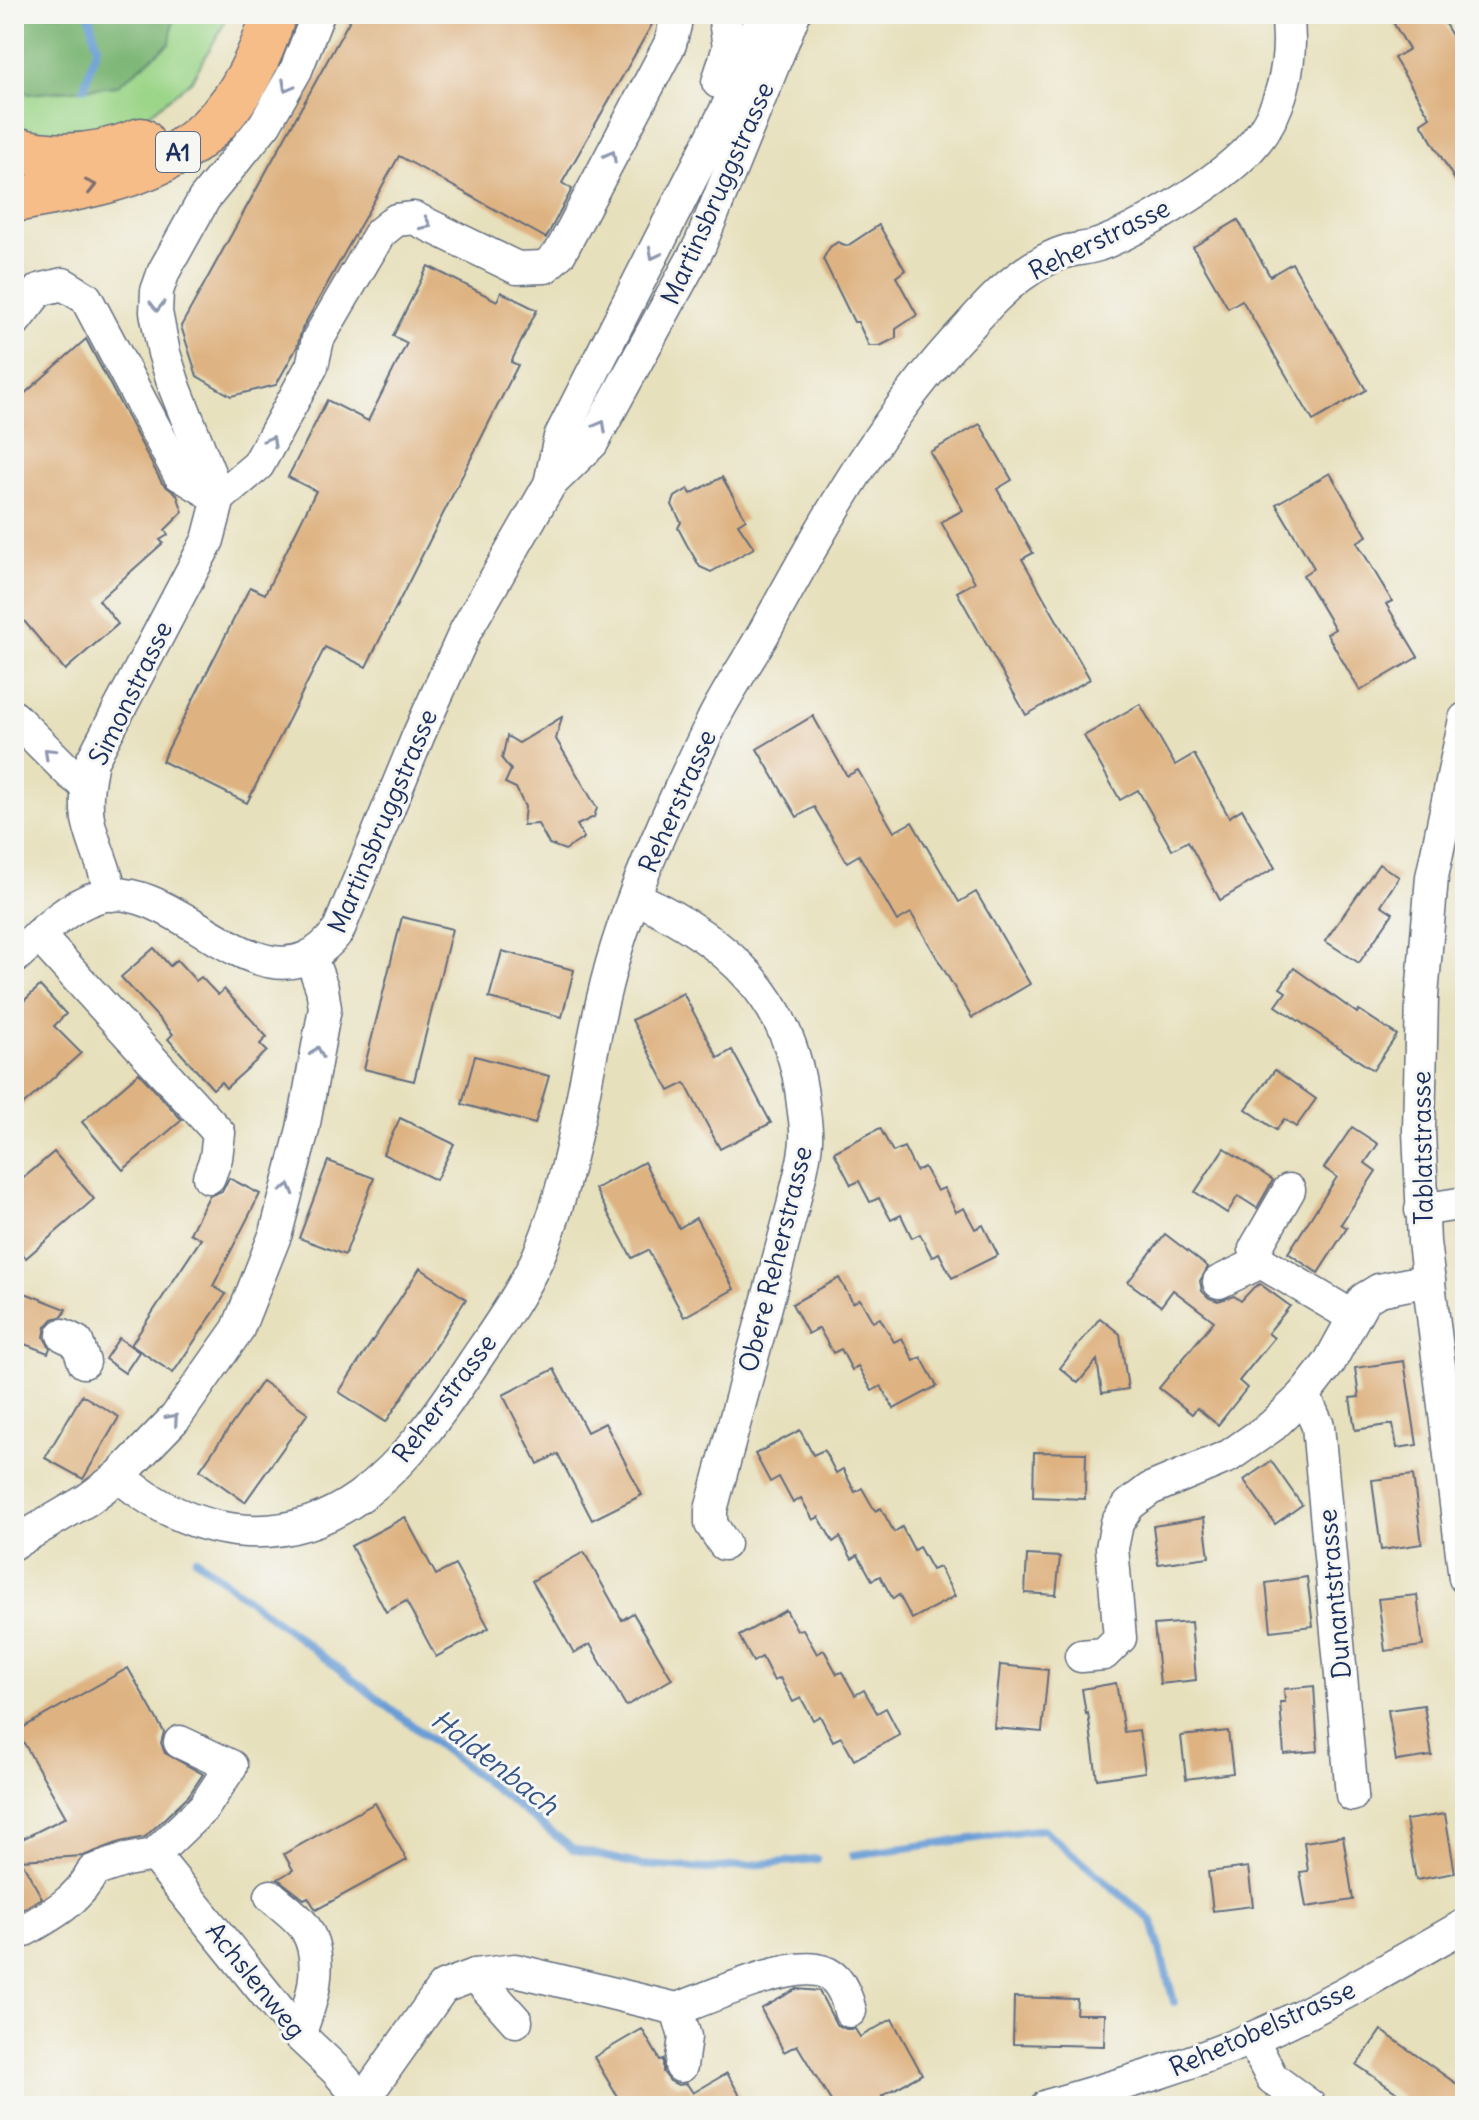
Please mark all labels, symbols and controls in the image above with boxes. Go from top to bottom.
one-way arrow [281,77,297,91]
street label: Martinsbruggstrasse [653,77,781,309]
road number: A1 [156,132,200,172]
one-way arrow [602,150,617,165]
one-way arrow [83,178,97,195]
street label: Reherstrasse [1023,191,1175,287]
one-way arrow [417,214,432,230]
one-way arrow [648,246,663,261]
one-way arrow [148,300,166,313]
one-way arrow [591,420,607,434]
one-way arrow [261,435,277,450]
street label: Simonstrasse [81,616,179,770]
street label: Martinsbruggstrasse [320,704,444,938]
street label: Reherstrasse [631,724,723,878]
one-way arrow [44,748,58,762]
one-way arrow [308,1046,325,1060]
street label: Tablatstrasse [1404,1071,1440,1225]
street label: Obere Reherstrasse [731,1143,819,1375]
one-way arrow [278,1183,295,1197]
street label: Reherstrasse [385,1327,503,1469]
one-way arrow [163,1414,178,1429]
street label: Dunantstrasse [1310,1508,1358,1680]
water label: Haldenbach [424,1701,567,1823]
street label: Achslenweg [199,1915,313,2045]
street label: Rehetobelstrasse [1164,1972,1360,2084]

